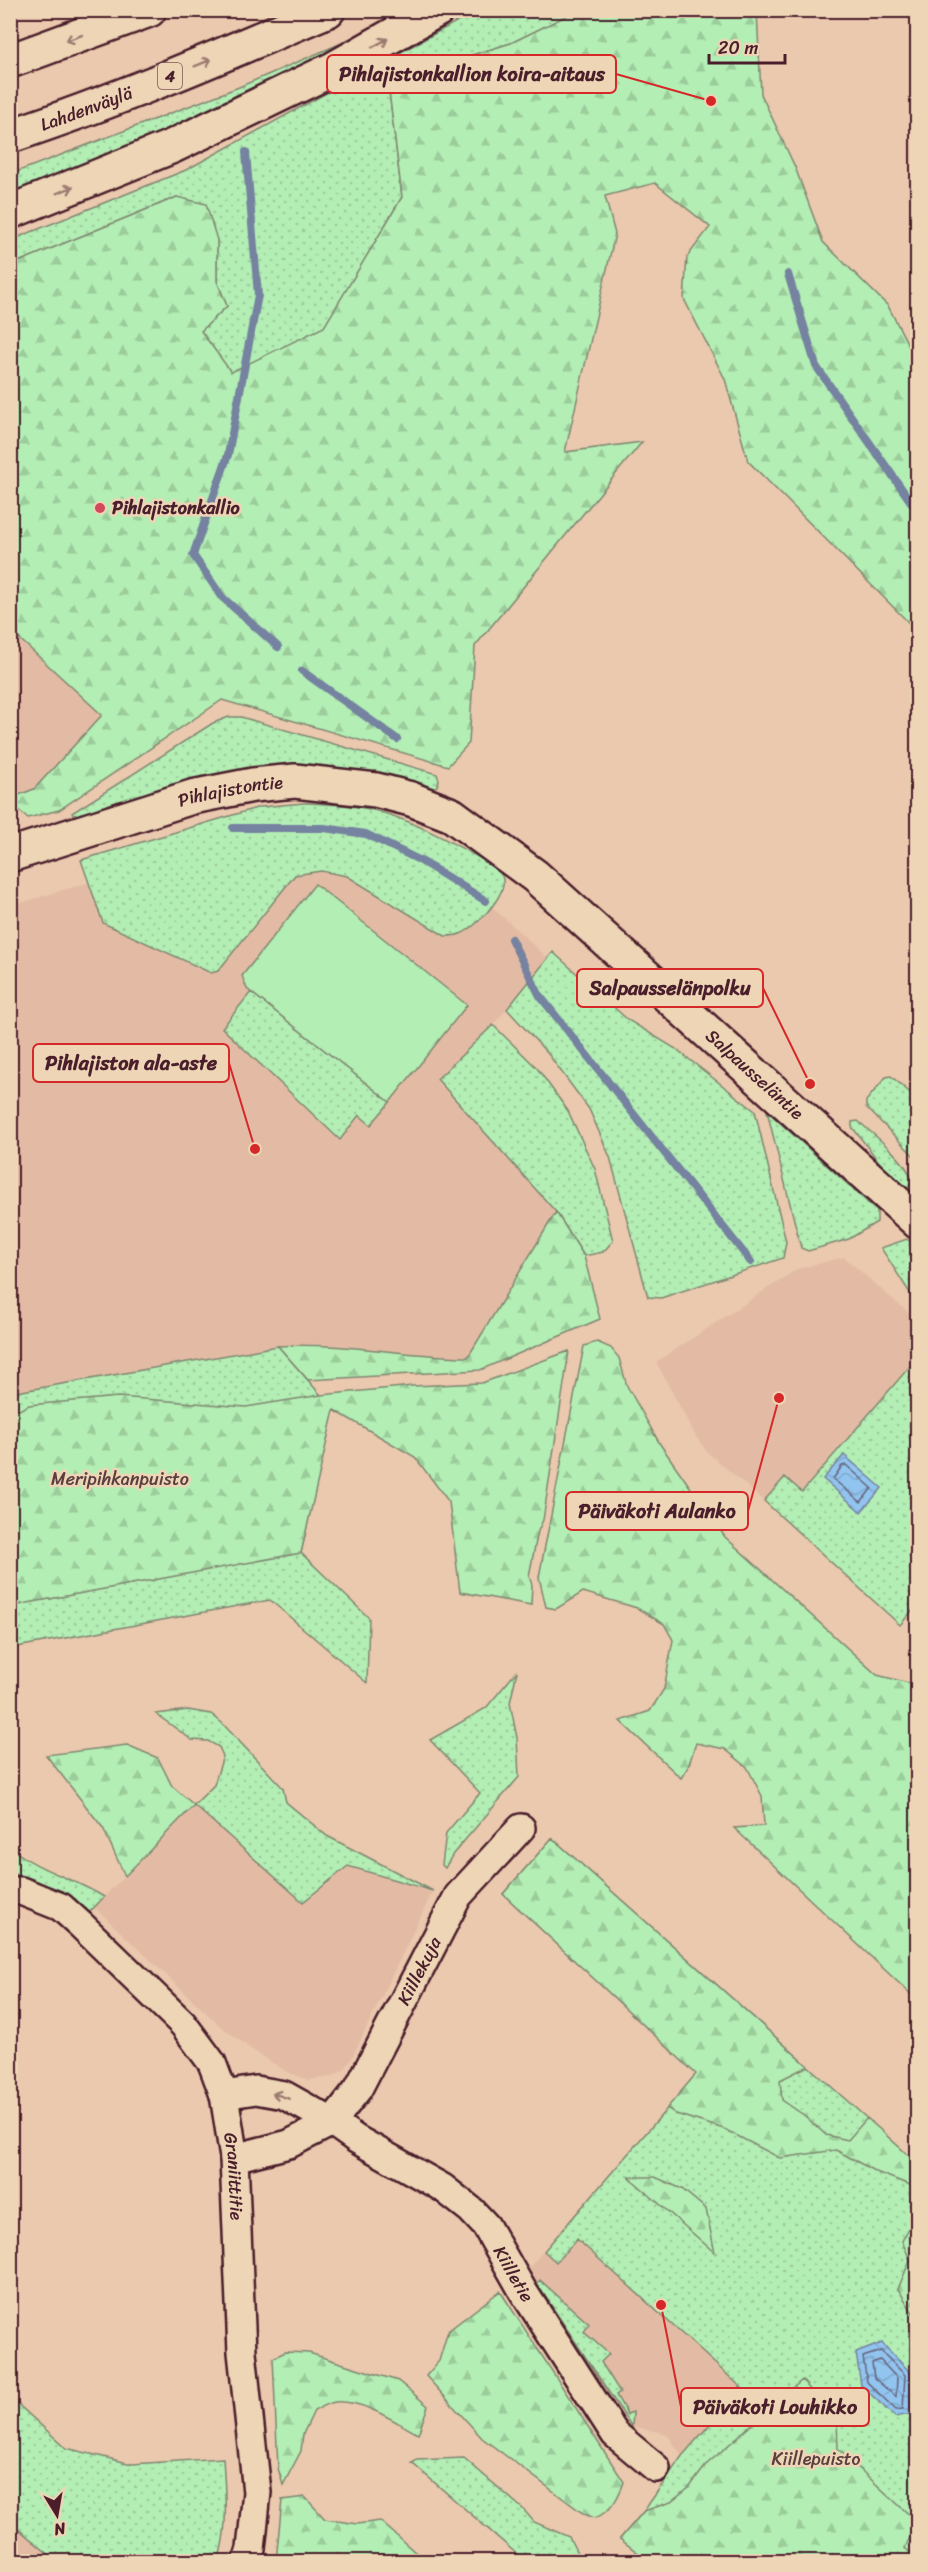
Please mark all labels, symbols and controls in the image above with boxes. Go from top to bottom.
scale bar [709,27,786,65]
text: 20 m [718,32,758,64]
one-way arrow [65,33,84,44]
one-way arrow [371,36,388,48]
callout: Pihlajistonkallion koira-aitaus [327,55,616,93]
one-way arrow [193,57,211,68]
text: Pihlajistonkallion koira-aitaus [339,57,606,92]
road number: 4 [158,63,182,89]
street label: Lahdenväylä [36,77,138,141]
one-way arrow [55,184,73,195]
place label: Pihlajistonkallio [112,492,241,524]
marker: Pihlajistonkallio [93,501,107,515]
street label: Pihlajistontie [174,766,285,817]
callout: Salpausselänpolku [577,969,763,1007]
text: Salpausselänpolku [588,971,751,1006]
street label: Salpausseläntie [698,1021,812,1128]
callout: Pihlajiston ala-aste [33,1044,229,1082]
text: Pihlajiston ala-aste [45,1046,218,1081]
park label: Meripihkanpuisto [51,1463,189,1495]
callout: Päiväkoti Aulanko [566,1492,748,1530]
text: Päiväkoti Aulanko [578,1494,736,1529]
street label: Kiillekuja [388,1930,451,2011]
one-way arrow [272,2089,290,2100]
street label: Graniittitie [214,2130,253,2221]
street label: Kiilletie [484,2239,543,2309]
callout: Päiväkoti Louhikko [681,2388,869,2426]
text: Päiväkoti Louhikko [693,2390,858,2425]
park label: Kiillepuisto [772,2443,861,2475]
north arrow [27,2485,87,2545]
text: N [51,2514,69,2545]

